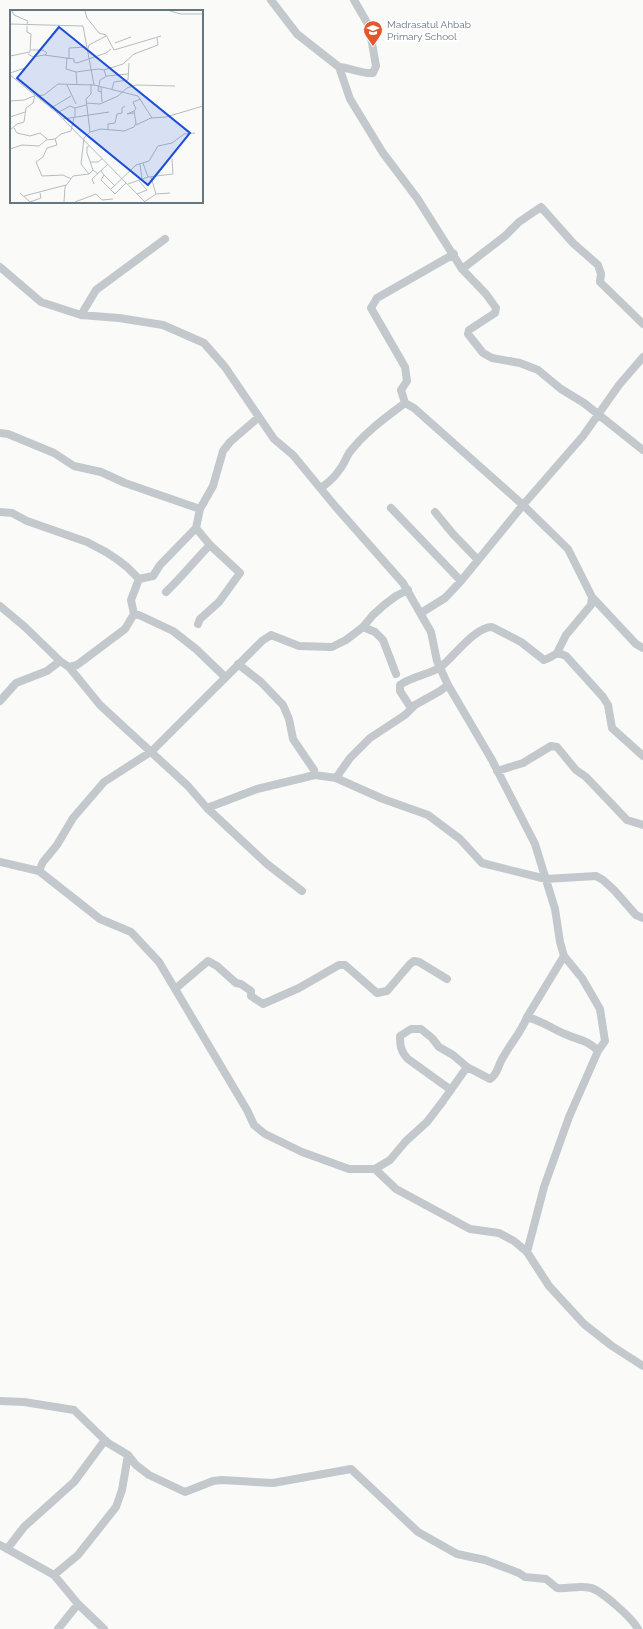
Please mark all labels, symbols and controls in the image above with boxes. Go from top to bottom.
inset map [10,10,203,203]
school or university icon: Madrasatul Ahbab Primary School [362,19,384,47]
place label: Madrasatul Ahbab Primary School [387,19,471,42]

